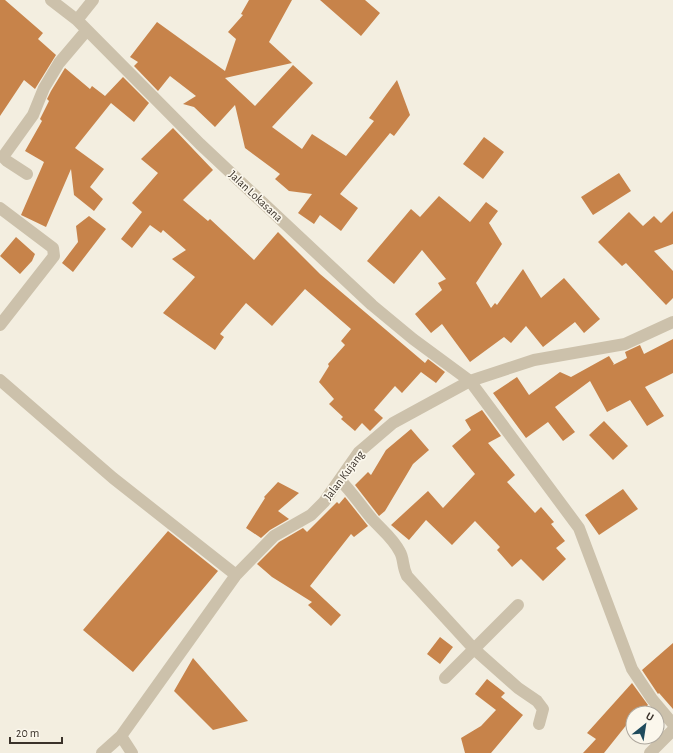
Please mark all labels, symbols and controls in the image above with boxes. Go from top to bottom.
street label: Jalan Lokasana [227,168,286,224]
street label: Jalan Kujang [322,448,367,503]
north arrow [625,705,665,745]
text: U [644,710,656,723]
scale bar [10,719,62,745]
text: 20 m [16,727,39,739]

